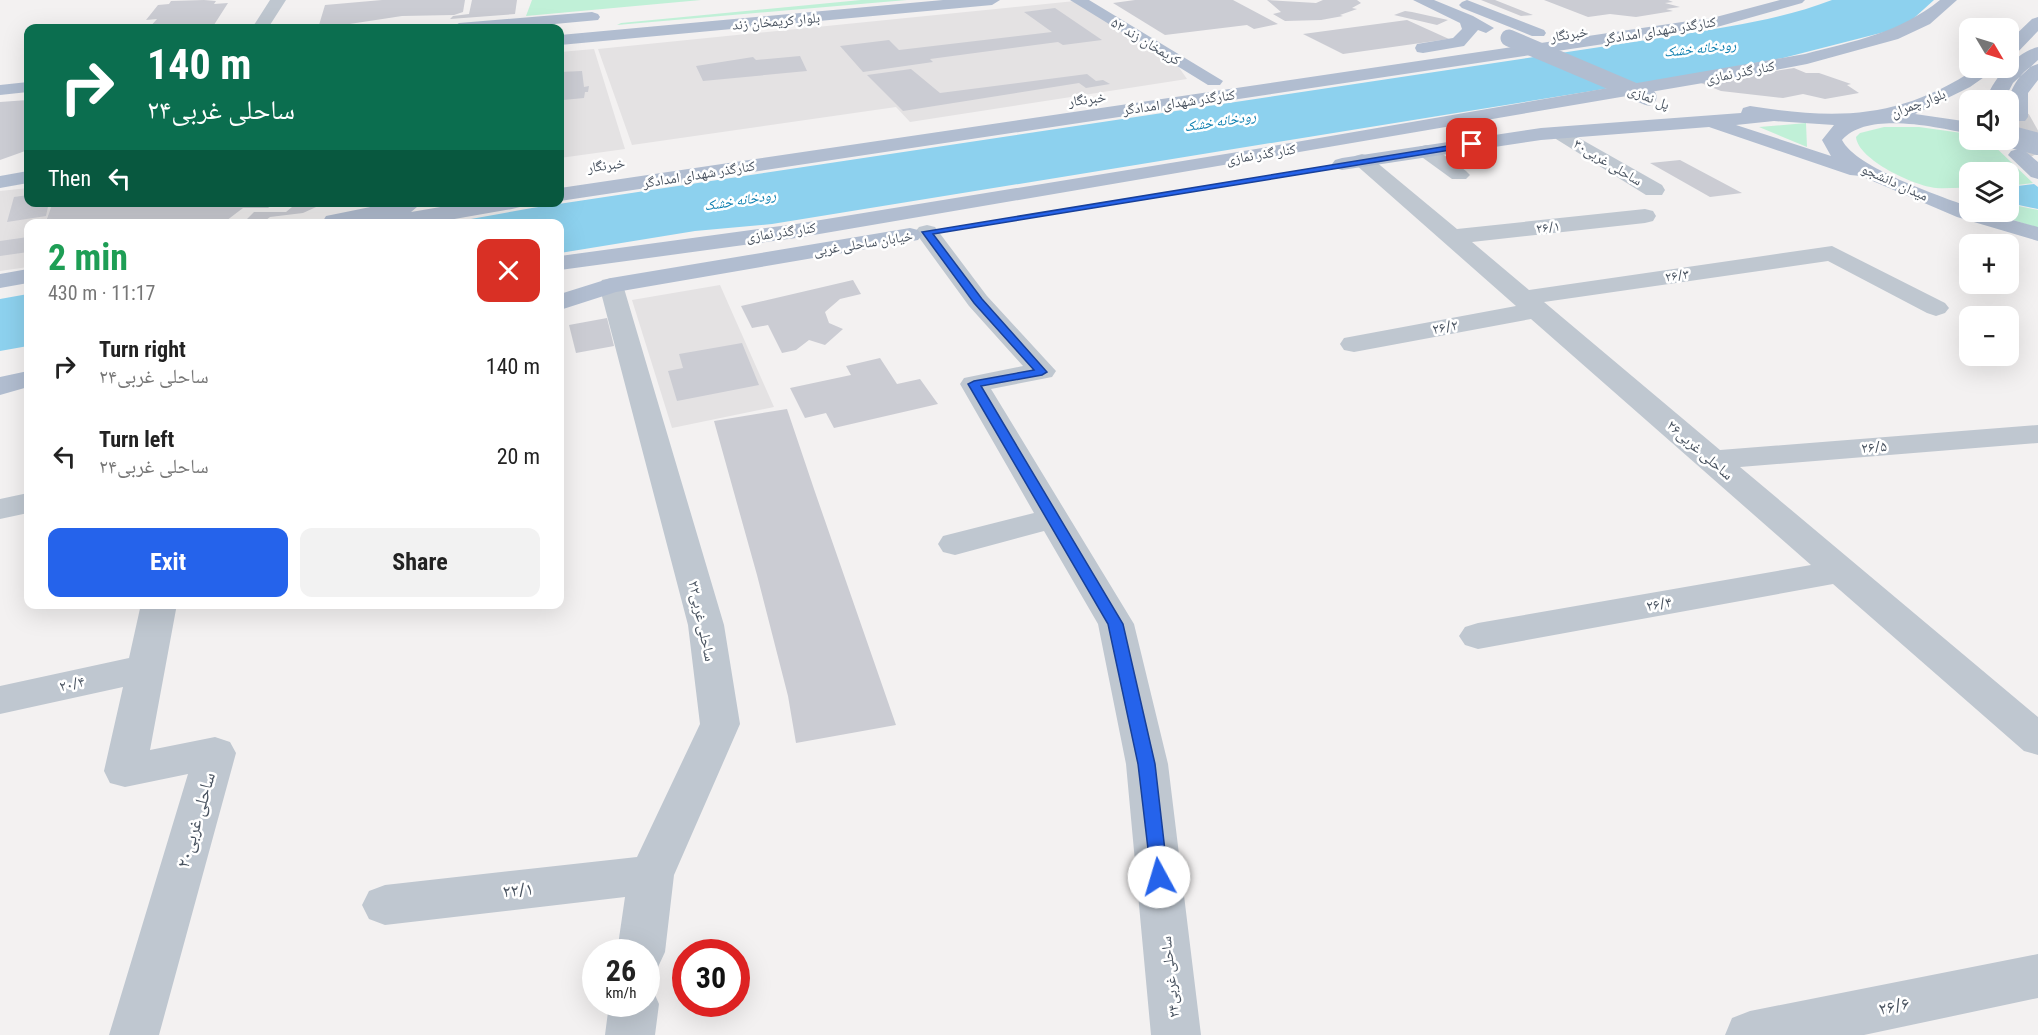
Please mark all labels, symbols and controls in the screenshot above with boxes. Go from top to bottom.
street label: بلوار کریمخان زند [731,9,821,34]
street label: کنارگذر شهدای امدادگر [1602,13,1718,48]
street label: کریمخان زند ۵۲ [1108,14,1184,69]
north arrow [1959,18,2019,78]
map controls [1959,18,2019,366]
street label: خبرنگار [1548,23,1589,46]
water label: رودخانه خشک [1663,36,1738,60]
text: 140 m [147,40,252,89]
icon: right [48,48,126,126]
street label: کنار گذر نمازی [1704,57,1776,88]
street label: پل نمازی [1625,81,1672,114]
street label: بلوار چمران [1888,85,1948,122]
street label: کنارگذر شهدای امدادگر [1121,86,1237,119]
street label: خبرنگار [1066,88,1107,111]
button: sound [1959,90,2019,150]
text: ساحلی غربی۲۴ [147,94,295,126]
water label: رودخانه خشک [1183,107,1258,135]
pin [1446,118,1497,169]
icon: arrive [1455,127,1488,160]
street label: ساحلی غربی۳۰ [1570,135,1645,189]
street label: کنار گذر نمازی [1225,141,1297,168]
street label: خبرنگار [585,154,626,177]
street label: کنارگذر شهدای امدادگر [641,157,757,192]
street label: میدان دانشجو [1859,160,1931,205]
icon: left [103,162,136,195]
button: layers [1959,162,2019,222]
text: Then [48,166,91,191]
water label: رودخانه خشک [703,186,778,214]
street label: ۲۶/۱ [1535,218,1561,236]
street label: کنار گذر نمازی [745,219,817,246]
street label: خیابان ساحلی غربی [812,227,914,260]
button: + [1959,234,2019,294]
text: 2 min [48,237,128,279]
button: close [477,239,540,302]
street label: ۲۶/۳ [1664,265,1690,285]
text: 430 m · 11:17 [48,281,155,305]
button: − [1959,306,2019,366]
street label: ۲۶/۲ [1431,316,1460,338]
text: Turn right [99,337,186,362]
icon: right [48,350,81,383]
text: 140 m [486,354,540,379]
text: ساحلی غربی۲۴ [99,364,209,388]
street label: ساحلی غربی۲۶ [1662,416,1737,485]
text: Turn left [99,427,174,452]
street label: ۲۶/۵ [1861,437,1888,457]
icon: left [48,440,81,473]
text: 20 m [497,444,540,469]
text: ساحلی غربی۲۴ [99,454,209,478]
button: Exit [48,528,288,597]
button: Share [300,528,540,597]
street label: ساحلی غربی۲۲ [684,579,719,663]
street label: ۲۶/۴ [1645,593,1674,615]
street label: ۲۰/۴ [58,672,87,695]
street label: ساحلی غربی۲۰ [172,770,220,870]
position arrow [1127,845,1191,909]
street label: ۲۲/۱ [501,877,534,902]
street label: ساحلی غربی۲۴ [1157,935,1184,1019]
speed limit sign: 30 [672,939,750,1017]
text: 26 [606,953,636,988]
text: km/h [606,984,636,1002]
street label: ۲۶/۶ [1877,992,1911,1019]

